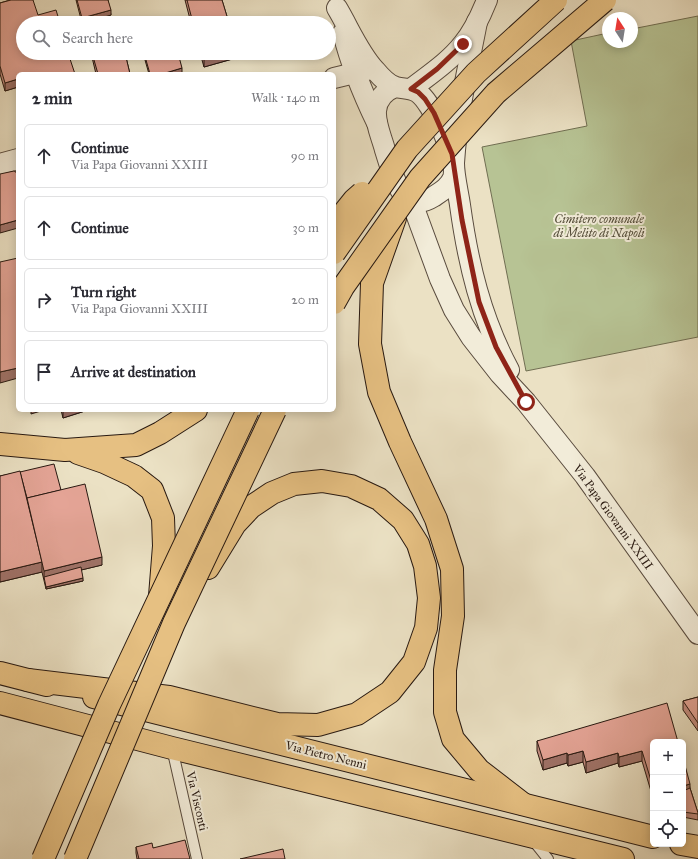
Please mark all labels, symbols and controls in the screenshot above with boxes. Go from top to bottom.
north arrow [602,12,638,48]
search box [16,16,336,60]
icon: search [30,27,52,49]
text: Search here [62,29,133,47]
route end [454,35,472,53]
text: 2 min [32,88,72,109]
text: Walk · 140 m [251,90,320,106]
text: Continue [71,139,129,157]
icon: ahead [33,145,55,167]
text: 90 m [291,148,319,164]
text: Via Papa Giovanni XXIII [71,157,208,173]
park label: Cimitero comunale di Melito di Napoli [552,212,645,241]
icon: ahead [33,217,55,239]
text: Continue [71,219,129,237]
text: 30 m [293,220,319,236]
text: Turn right [71,283,136,301]
icon: right [33,289,55,311]
text: 20 m [291,292,319,308]
text: Via Papa Giovanni XXIII [71,301,208,317]
icon: arrive [33,361,55,383]
text: Arrive at destination [71,363,196,381]
route start [517,393,535,411]
street label: Via Papa Giovanni XXIII [570,461,656,572]
street label: Via Pietro Nenni [283,738,369,772]
map controls [650,739,686,847]
button: + [650,739,686,775]
street label: Via Visconti [183,769,211,833]
button: − [650,775,686,811]
button: locate [650,811,686,847]

